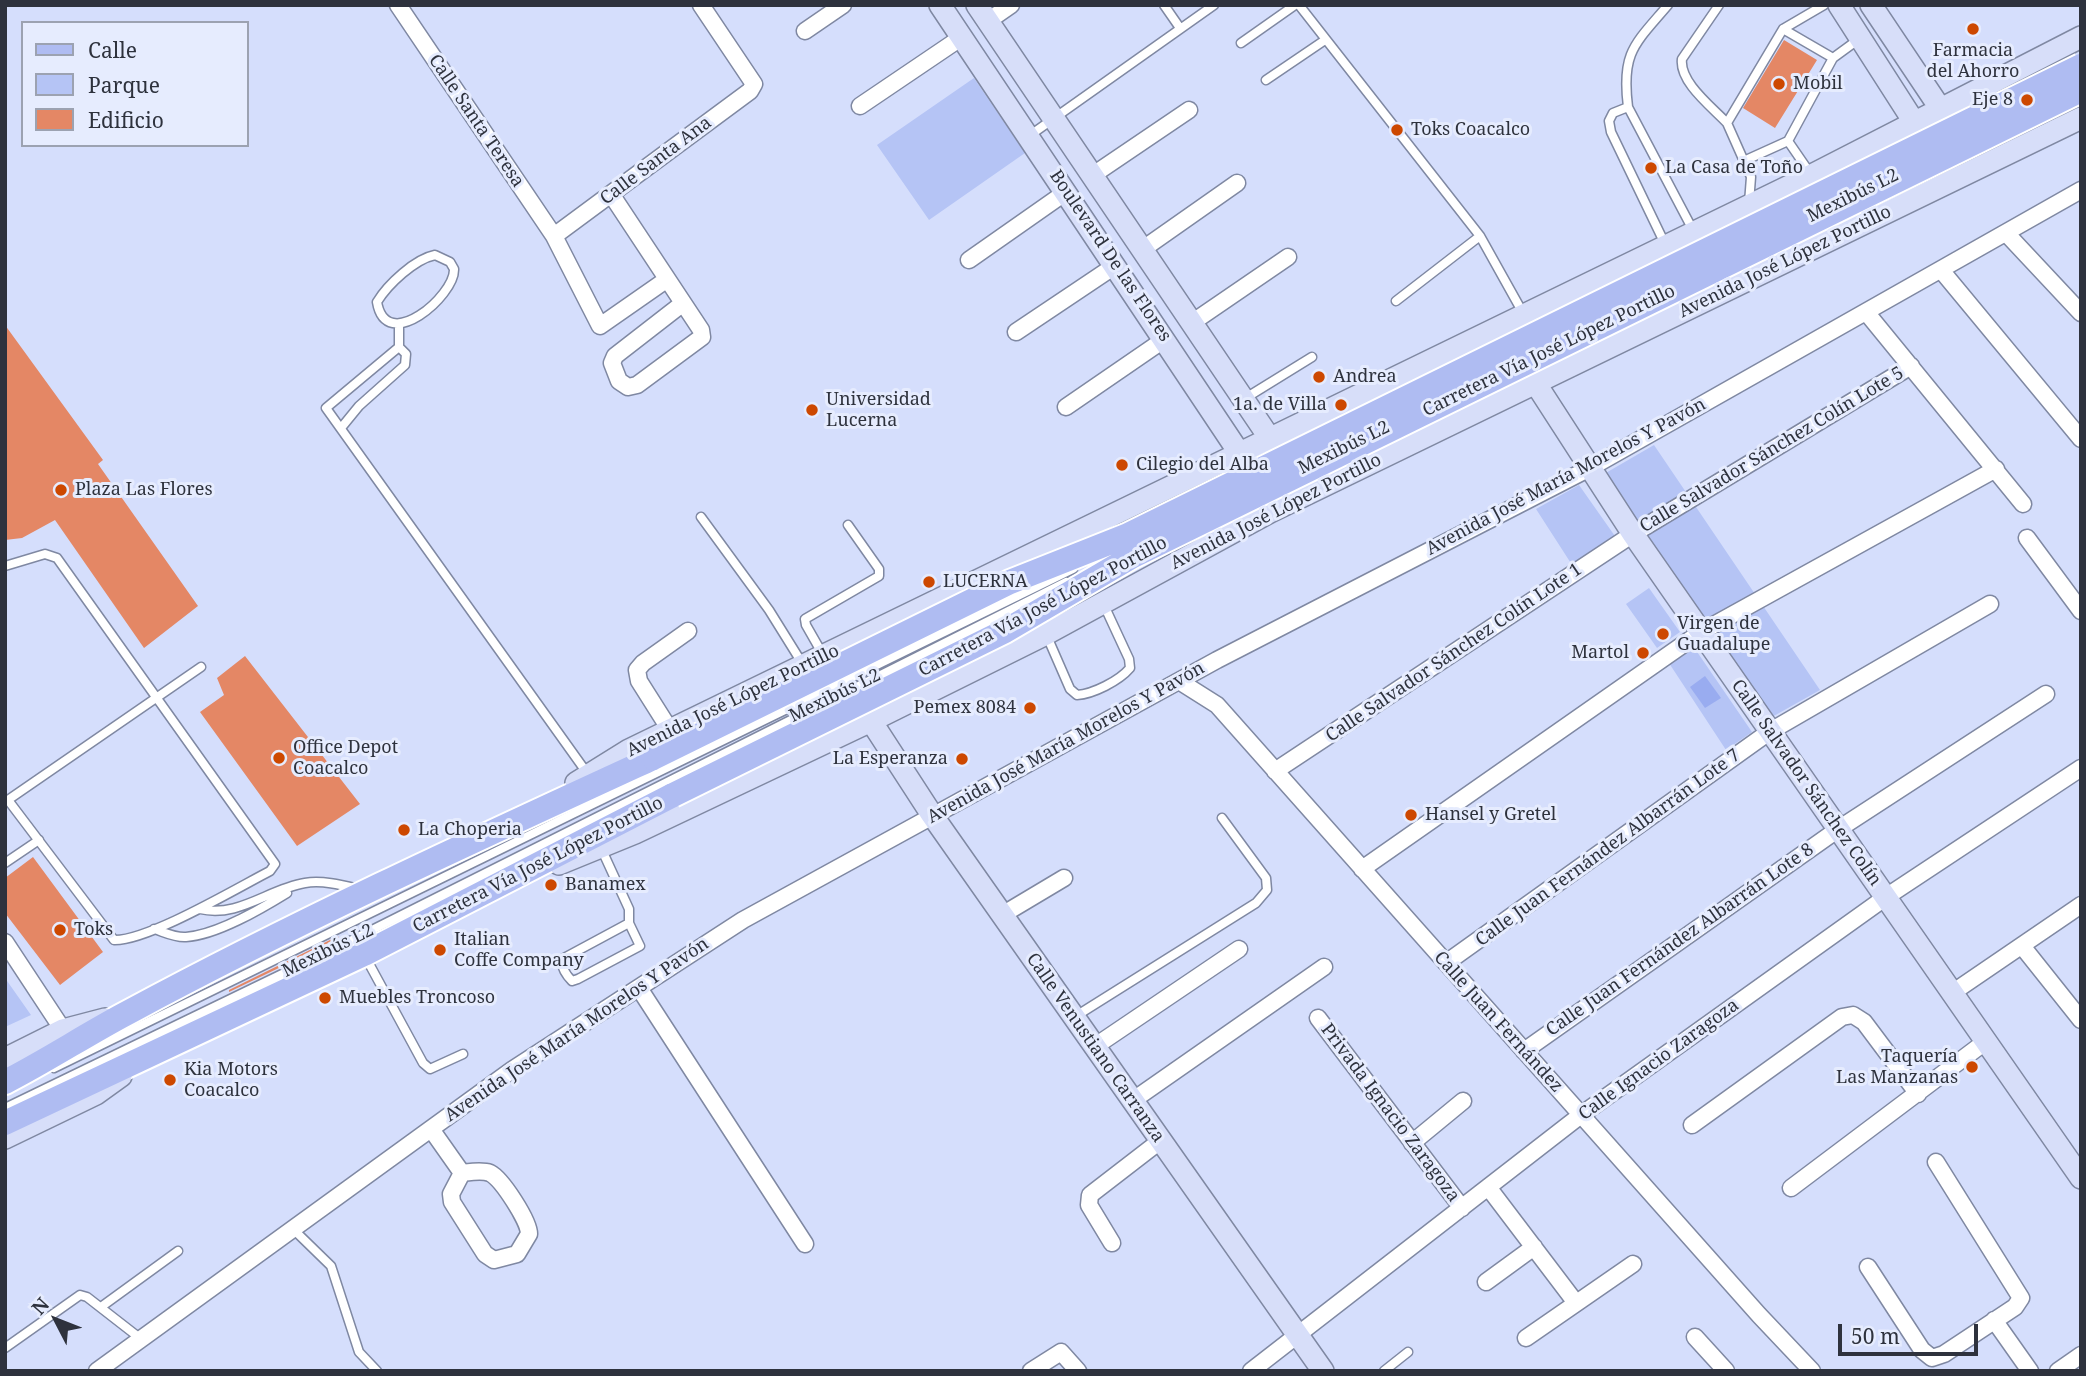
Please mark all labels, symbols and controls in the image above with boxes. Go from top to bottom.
legend [21,21,248,147]
marker: Farmacia del Ahorro [1965,21,1981,37]
text: Calle [88,36,137,64]
place label: Farmacia del Ahorro [1927,40,2019,82]
street label: Calle Santa Teresa [424,51,528,191]
text: Parque [88,71,160,99]
place label: Mobil [1793,73,1843,95]
marker: Mobil [1771,76,1787,92]
place label: Eje 8 [1972,89,2013,111]
marker: Eje 8 [2019,92,2035,108]
text: Edificio [88,106,164,134]
street label: Calle Santa Ana [596,112,716,210]
place label: Toks Coacalco [1411,119,1530,141]
marker: Toks Coacalco [1389,122,1405,138]
place label: La Casa de Toño [1665,157,1803,179]
marker: La Casa de Toño [1643,160,1659,176]
street label: Mexibús L2 [1804,165,1902,227]
street label: Boulevard De las Flores [1044,166,1176,346]
street label: Avenida José López Portillo [1675,201,1895,323]
street label: Carretera Vía José López Portillo [1419,280,1679,422]
street label: Calle Salvador Sánchez Colín Lote 5 [1636,362,1908,538]
place label: Andrea [1333,366,1397,388]
marker: Andrea [1311,369,1327,385]
place label: Universidad Lucerna [826,389,931,432]
place label: 1a. de Villa [1233,394,1327,416]
street label: Avenida José María Morelos Y Pavón [1422,394,1710,560]
marker: 1a. de Villa [1333,397,1349,413]
marker: Universidad Lucerna [804,402,820,418]
street label: Mexibús L2 [1295,417,1393,479]
street label: Avenida José López Portillo [1167,449,1385,575]
place label: Cilegio del Alba [1136,454,1269,476]
marker: Cilegio del Alba [1114,457,1130,473]
place label: Plaza Las Flores [75,479,213,501]
marker: Plaza Las Flores [53,482,69,498]
street label: Carretera Vía José López Portillo [915,532,1171,682]
street label: Calle Salvador Sánchez Colín Lote 1 [1322,559,1586,747]
place label: LUCERNA [943,571,1028,593]
marker: LUCERNA [921,574,937,590]
place label: Virgen de Guadalupe [1677,613,1770,656]
marker: Virgen de Guadalupe [1655,626,1671,642]
street label: Avenida José López Portillo [623,640,843,762]
place label: Martol [1571,642,1629,664]
marker: Martol [1635,645,1651,661]
street label: Avenida José María Morelos Y Pavón [924,658,1208,828]
street label: Mexibús L2 [786,665,884,727]
street label: Calle Salvador Sánchez Colín [1726,676,1886,890]
place label: Pemex 8084 [914,697,1016,719]
marker: Pemex 8084 [1022,700,1038,716]
place label: Office Depot Coacalco [293,737,398,780]
street label: Calle Juan Fernández Albarrán Lote 7 [1472,745,1744,951]
place label: La Esperanza [833,748,948,770]
marker: Office Depot Coacalco [271,750,287,766]
marker: La Esperanza [954,751,970,767]
street label: Carretera Vía José López Portillo [409,792,667,938]
place label: Hansel y Gretel [1425,804,1556,826]
marker: Hansel y Gretel [1403,807,1419,823]
place label: La Choperia [418,819,522,841]
marker: La Choperia [396,822,412,838]
street label: Calle Juan Fernández Albarrán Lote 8 [1542,839,1818,1041]
place label: Banamex [565,874,646,896]
marker: Banamex [543,877,559,893]
place label: Toks [74,919,113,941]
street label: Mexibús L2 [279,920,377,982]
marker: Toks [52,922,68,938]
place label: Italian Coffe Company [454,929,584,972]
street label: Avenida José María Morelos Y Pavón [441,933,713,1127]
marker: Italian Coffe Company [432,942,448,958]
street label: Calle Juan Fernández [1429,947,1567,1097]
street label: Calle Venustiano Carranza [1021,949,1169,1147]
place label: Muebles Troncoso [339,987,495,1009]
marker: Muebles Troncoso [317,990,333,1006]
street label: Calle Ignacio Zaragoza [1575,995,1743,1125]
street label: Privada Ignacio Zaragoza [1316,1020,1464,1206]
place label: Taquería Las Manzanas [1836,1046,1958,1088]
place label: Kia Motors Coacalco [184,1059,278,1102]
marker: Taquería Las Manzanas [1964,1059,1980,1075]
marker: Kia Motors Coacalco [162,1072,178,1088]
north arrow [21,1285,91,1355]
text: N [26,1292,55,1320]
scale bar [1841,1310,1981,1354]
text: 50 m [1851,1322,1900,1350]

